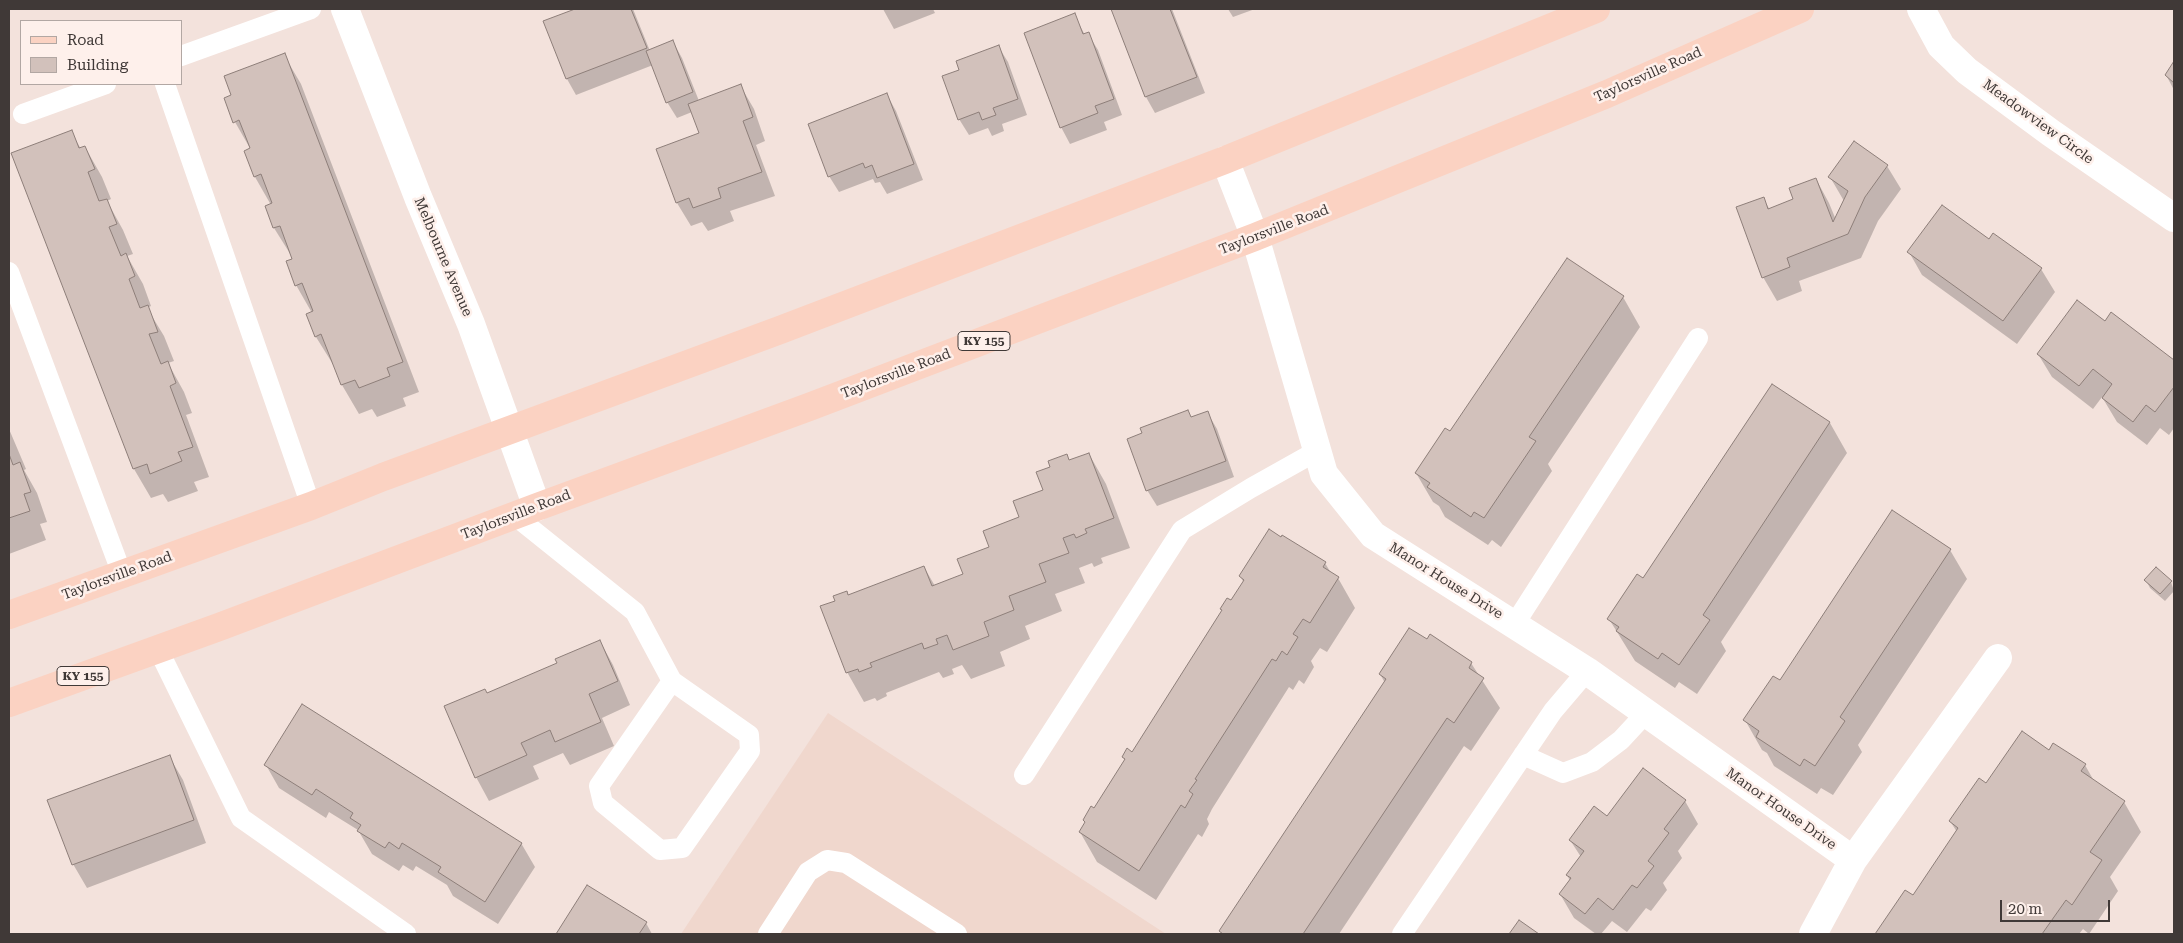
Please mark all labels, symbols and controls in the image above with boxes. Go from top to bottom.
legend [20,20,182,85]
text: Road [67,31,104,49]
street label: Taylorsville Road [1592,44,1704,106]
text: Building [67,56,128,74]
street label: Meadowview Circle [1979,76,2097,168]
street label: Melbourne Avenue [410,195,476,319]
street label: Taylorsville Road [1217,201,1331,259]
road number: KY 155 [958,332,1010,351]
street label: Taylorsville Road [839,345,953,403]
street label: Taylorsville Road [459,486,573,544]
street label: Manor House Drive [1386,539,1506,623]
street label: Taylorsville Road [60,548,174,604]
road number: KY 155 [57,666,109,686]
street label: Manor House Drive [1723,765,1839,853]
scale bar [2003,890,2113,922]
text: 20 m [2008,900,2042,918]

